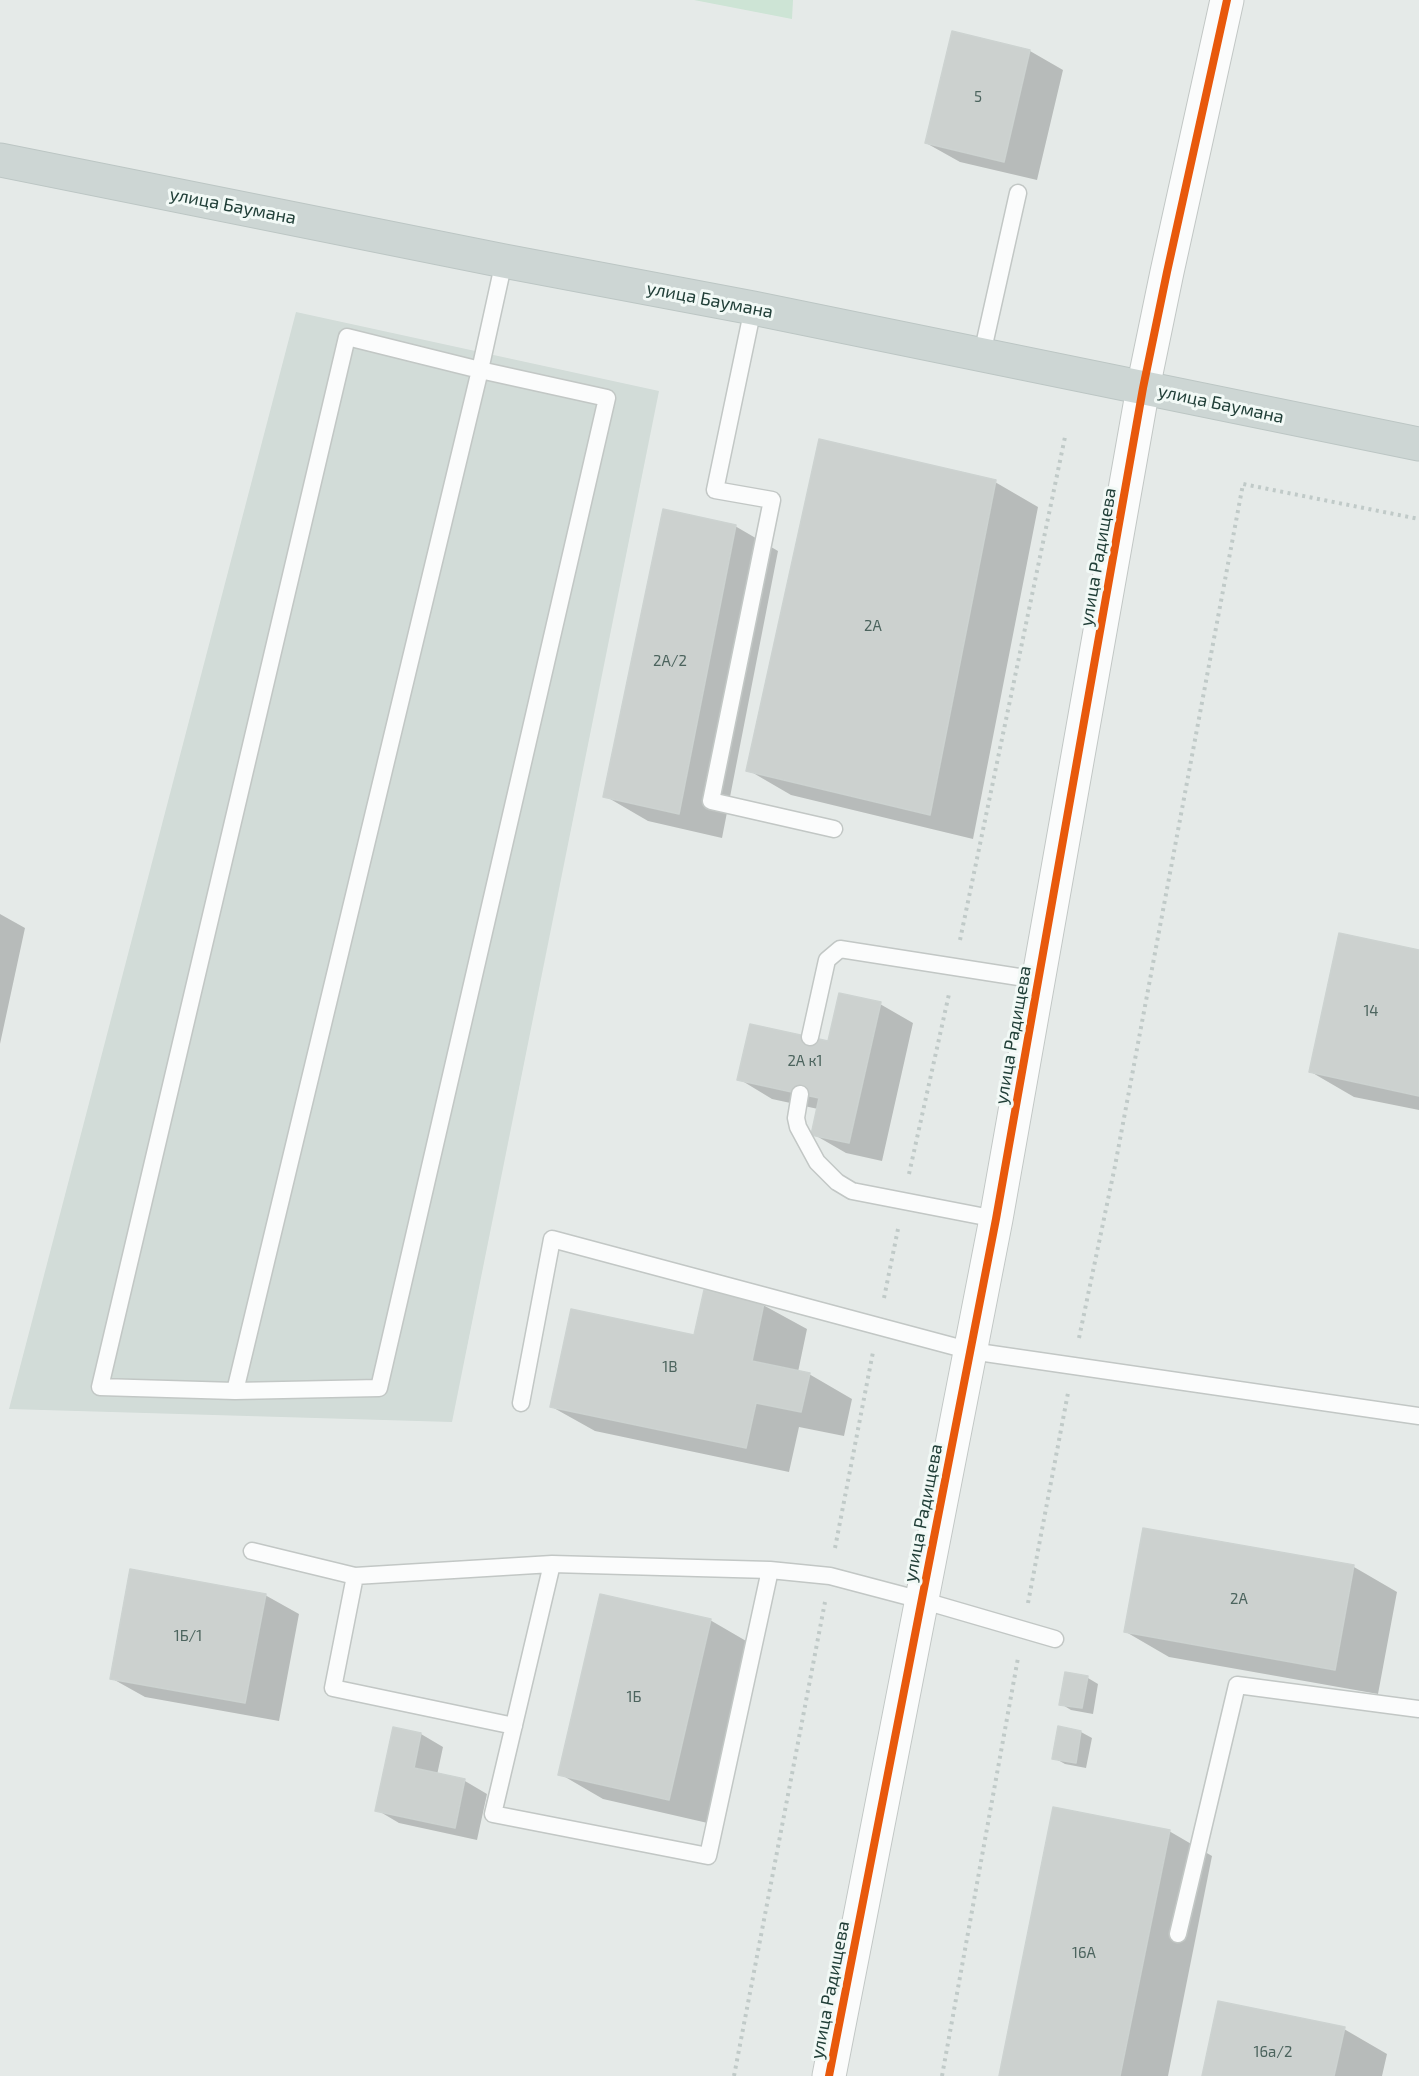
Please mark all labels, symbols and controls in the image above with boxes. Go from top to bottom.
house number: 5 [974,88,982,106]
street label: улица Баумана [168,183,298,229]
street label: улица Баумана [645,277,775,323]
street label: улица Баумана [1156,380,1286,428]
street label: улица Радищева [1075,486,1121,628]
house number: 2А [864,617,882,635]
house number: 2А/2 [653,652,687,670]
street label: улица Радищева [990,964,1036,1106]
house number: 14 [1363,1002,1379,1020]
house number: 2А к1 [787,1052,823,1070]
house number: 1B [662,1358,678,1376]
street label: улица Радищева [899,1442,947,1584]
house number: 2А [1230,1590,1248,1608]
house number: 1Б/1 [174,1627,202,1645]
house number: 1Б [627,1688,641,1706]
street label: улица Радищева [806,1919,854,2061]
house number: 16А [1072,1944,1096,1962]
house number: 16а/2 [1253,2043,1293,2061]

